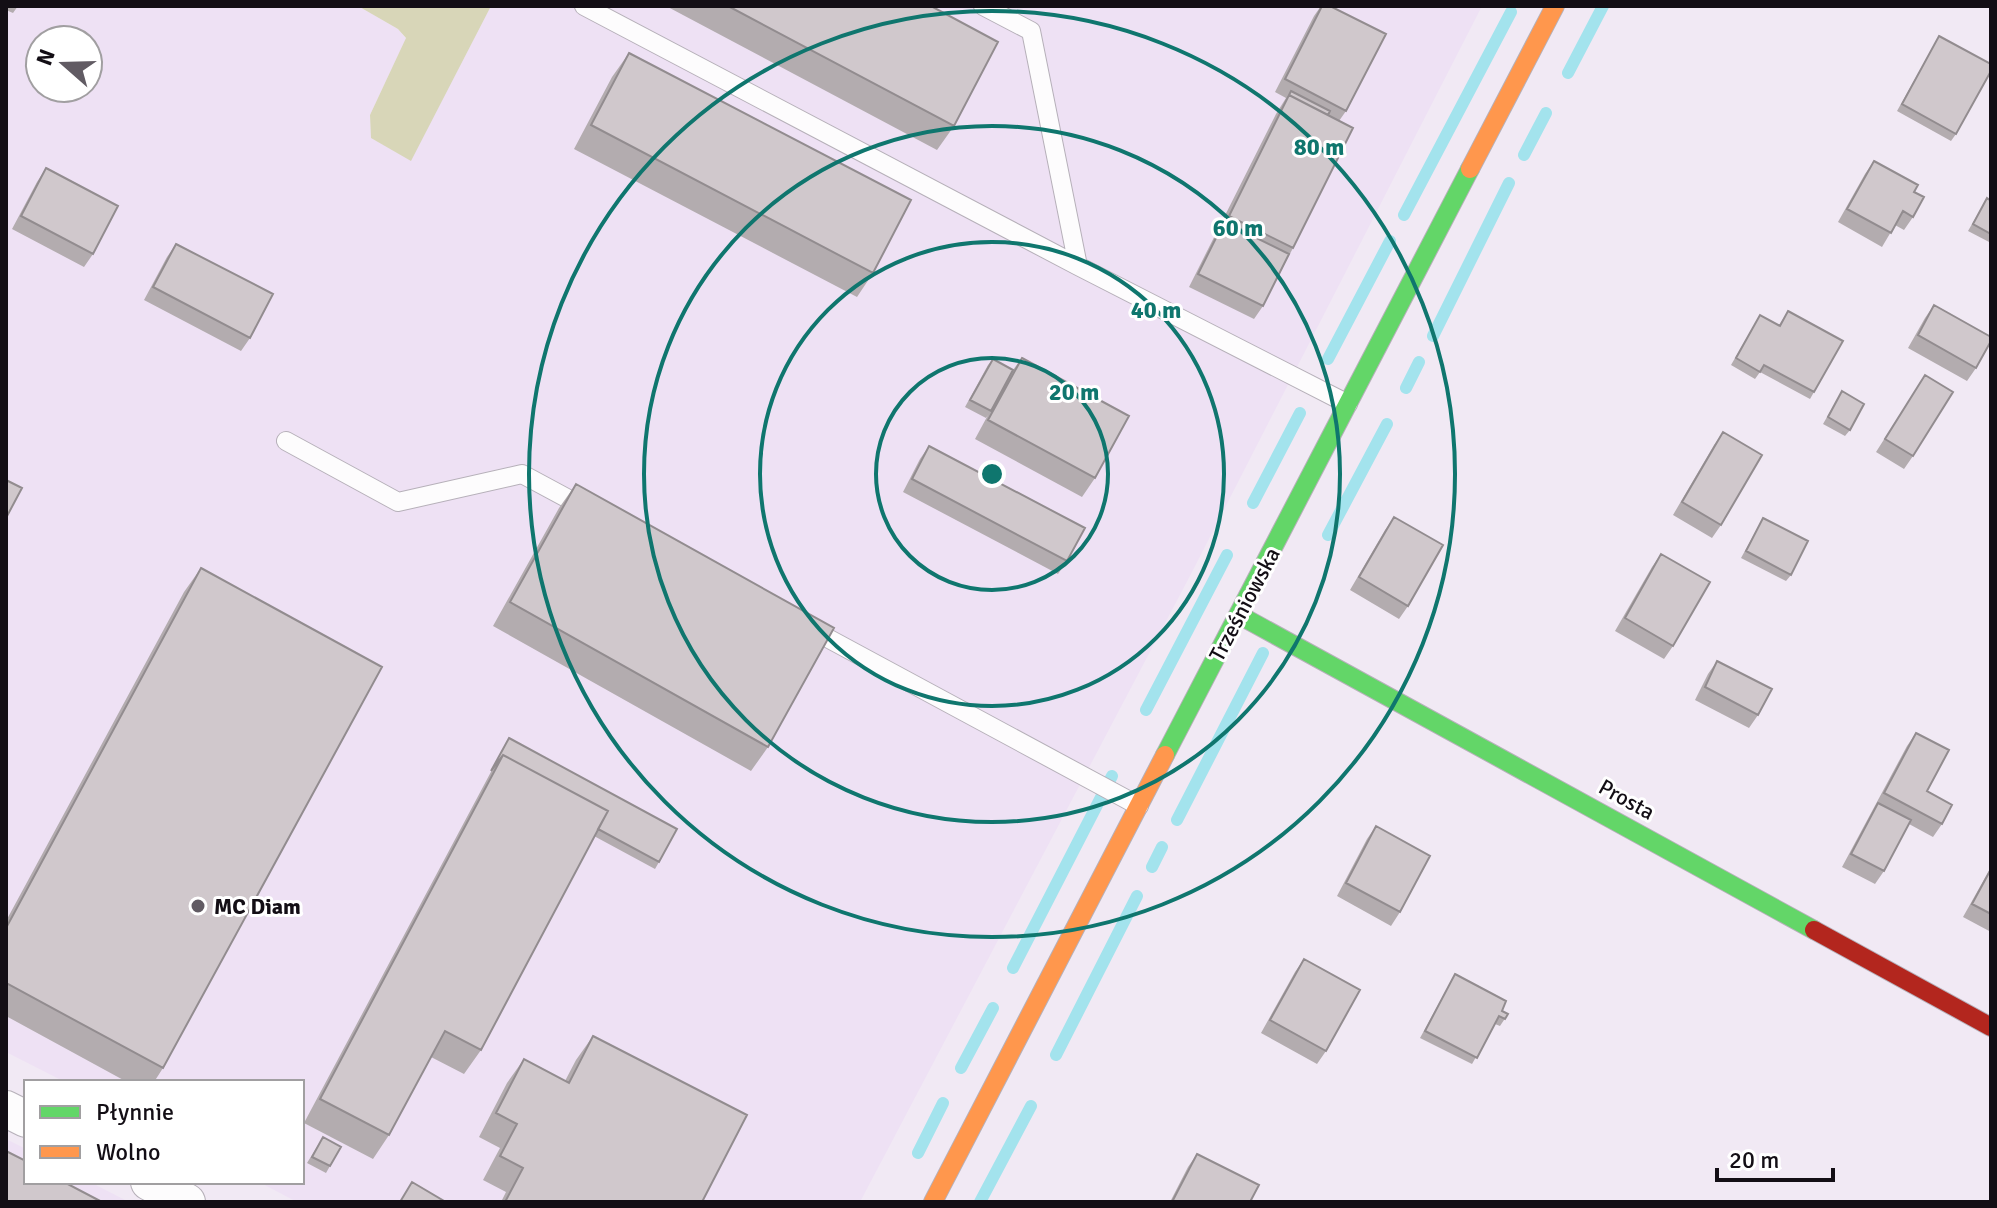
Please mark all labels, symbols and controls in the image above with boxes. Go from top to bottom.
north arrow [24,24,104,104]
text: N [30,46,61,69]
text: 80 m [1294,132,1344,162]
text: 60 m [1213,213,1263,243]
text: 40 m [1131,295,1181,325]
text: 20 m [1049,377,1099,407]
centre of rings [978,460,1006,488]
street label: Trześniowska [1203,543,1286,666]
street label: Prosta [1594,773,1659,826]
place label: MC Diam [214,893,301,920]
marker: MC Diam [189,897,207,915]
legend [24,1080,304,1184]
text: Płynnie [96,1097,174,1127]
scale bar [1717,1132,1833,1182]
text: Wolno [96,1137,161,1167]
text: 20 m [1729,1145,1779,1175]

